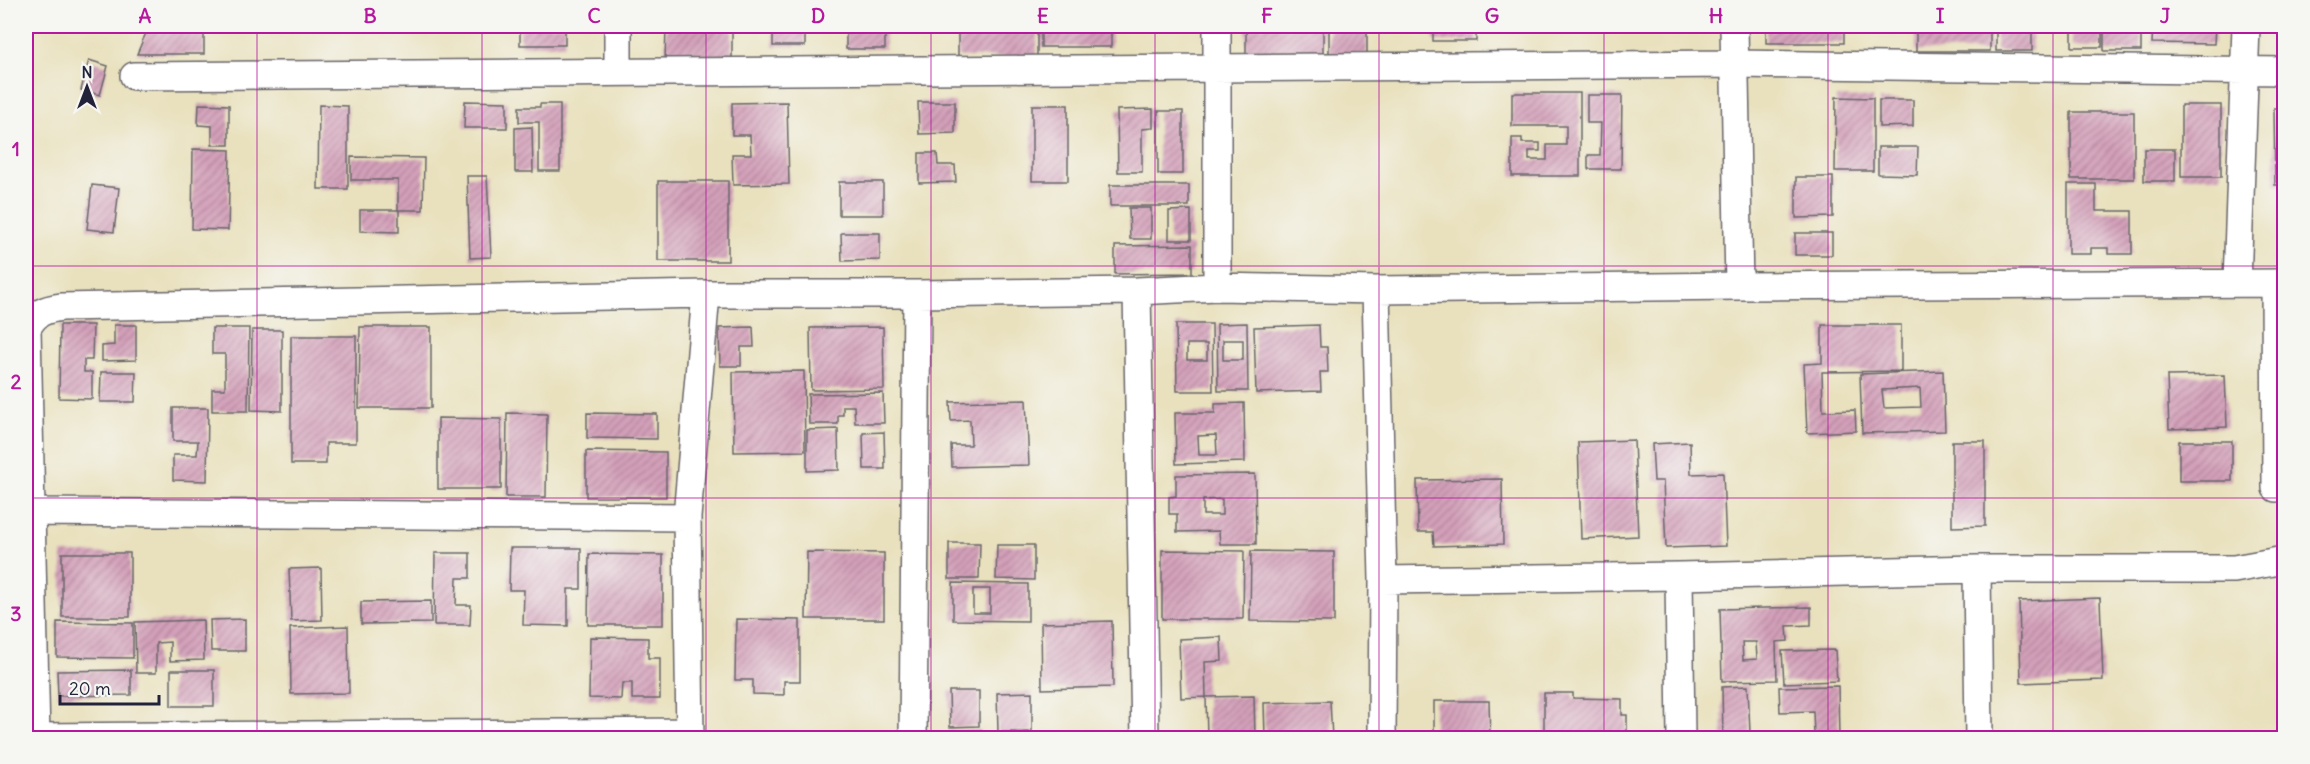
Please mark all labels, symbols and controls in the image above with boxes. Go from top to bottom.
text: A [139,3,152,28]
text: B [363,3,377,28]
text: C [587,3,601,28]
text: D [811,3,825,28]
text: E [1037,3,1049,28]
text: F [1261,3,1273,28]
text: G [1485,3,1499,28]
text: H [1709,3,1723,28]
text: I [1936,3,1945,28]
text: J [2160,3,2171,28]
north arrow [57,57,117,117]
text: N [81,62,93,82]
text: 1 [12,136,20,161]
text: 2 [11,369,22,394]
text: 3 [10,601,22,626]
scale bar [60,668,159,706]
text: 20 m [69,677,111,700]

